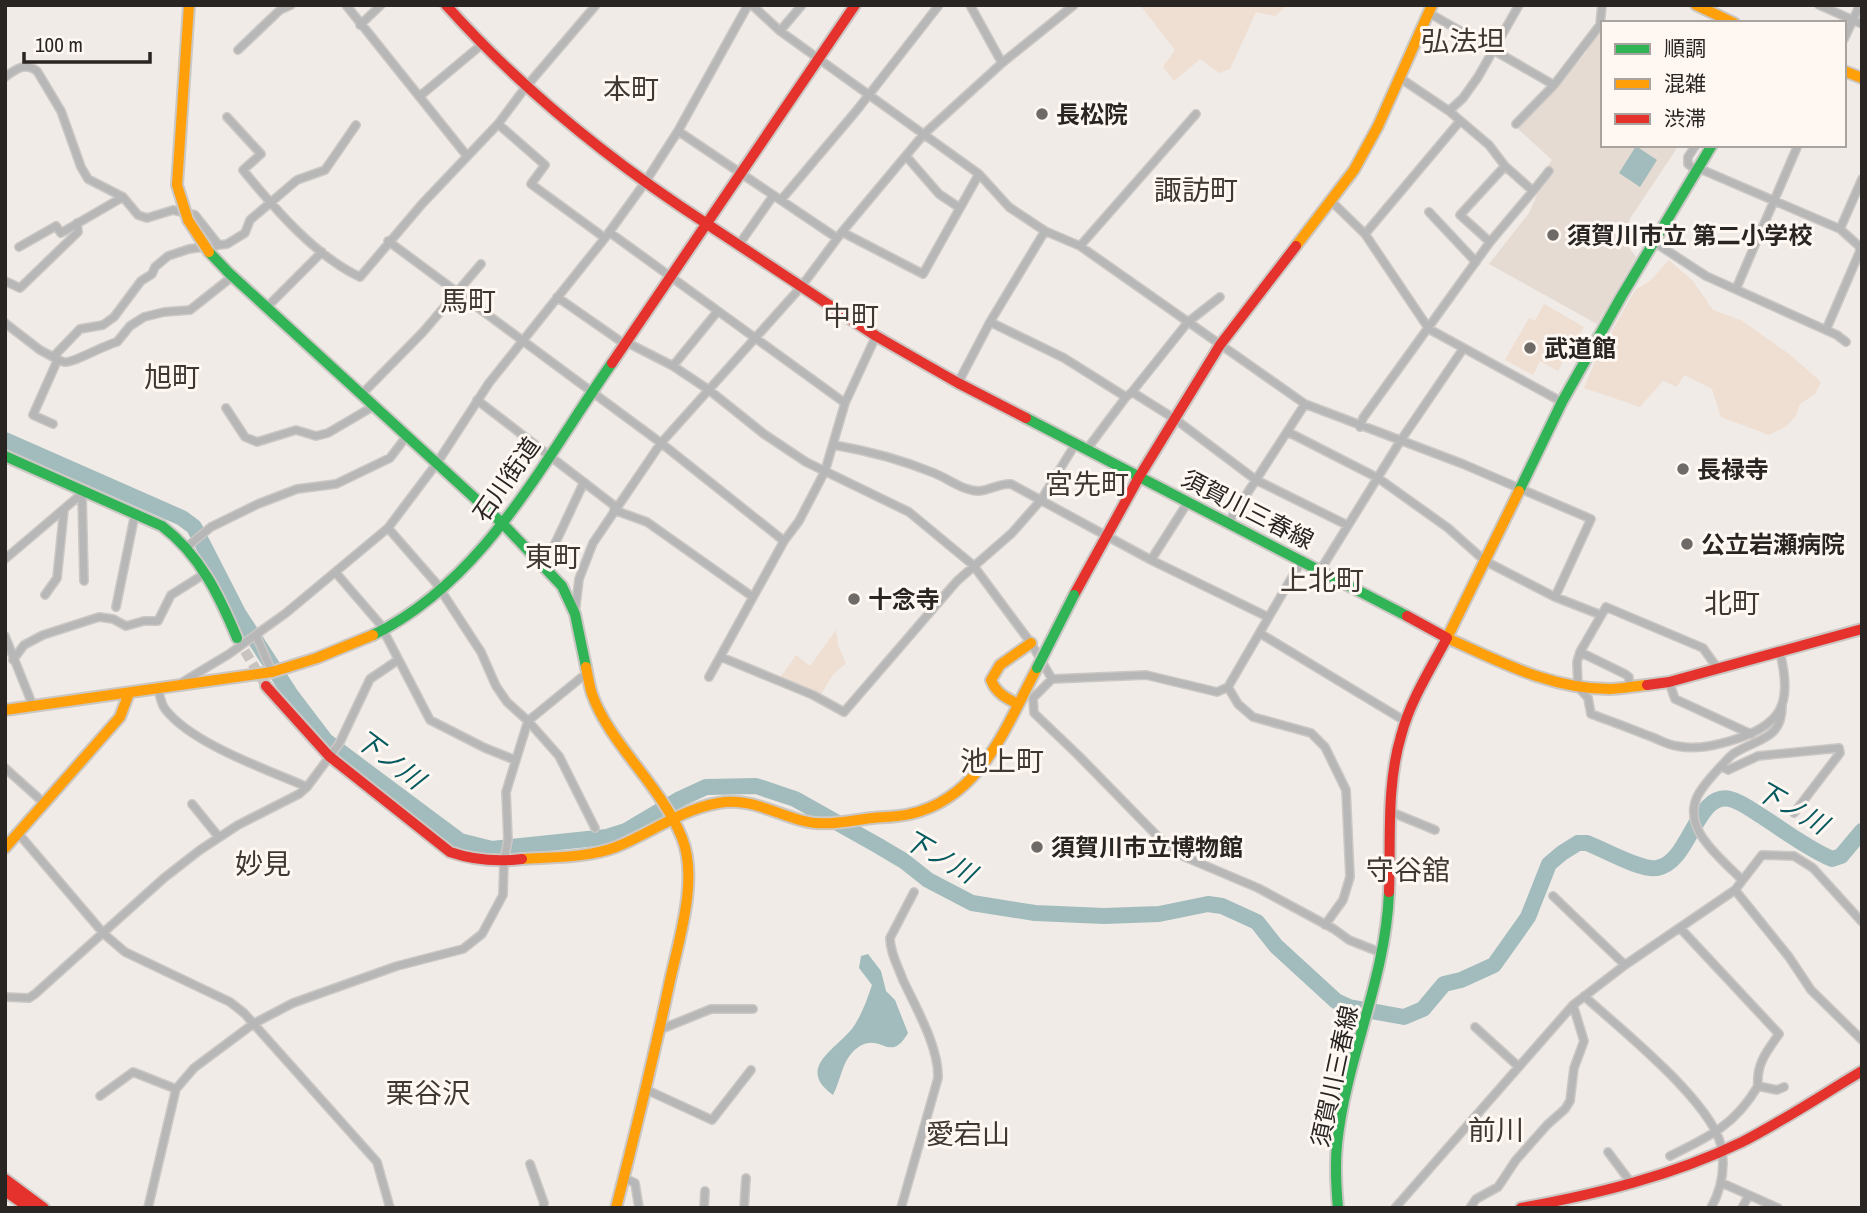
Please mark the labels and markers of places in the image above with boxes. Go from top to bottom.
place label: 長松院 [1056,98,1128,130]
marker: 長松院 [1034,106,1050,122]
place label: 須賀川市立 第二小学校 [1567,219,1812,251]
marker: 須賀川市立 第二小学校 [1545,227,1561,243]
place label: 武道館 [1544,332,1616,364]
marker: 武道館 [1522,340,1538,356]
place label: 長禄寺 [1697,453,1769,485]
marker: 長禄寺 [1675,461,1691,477]
place label: 公立岩瀬病院 [1701,528,1845,560]
marker: 公立岩瀬病院 [1679,536,1695,552]
place label: 十念寺 [868,583,940,615]
marker: 十念寺 [846,591,862,607]
place label: 須賀川市立博物館 [1051,831,1243,863]
marker: 須賀川市立博物館 [1029,839,1045,855]

